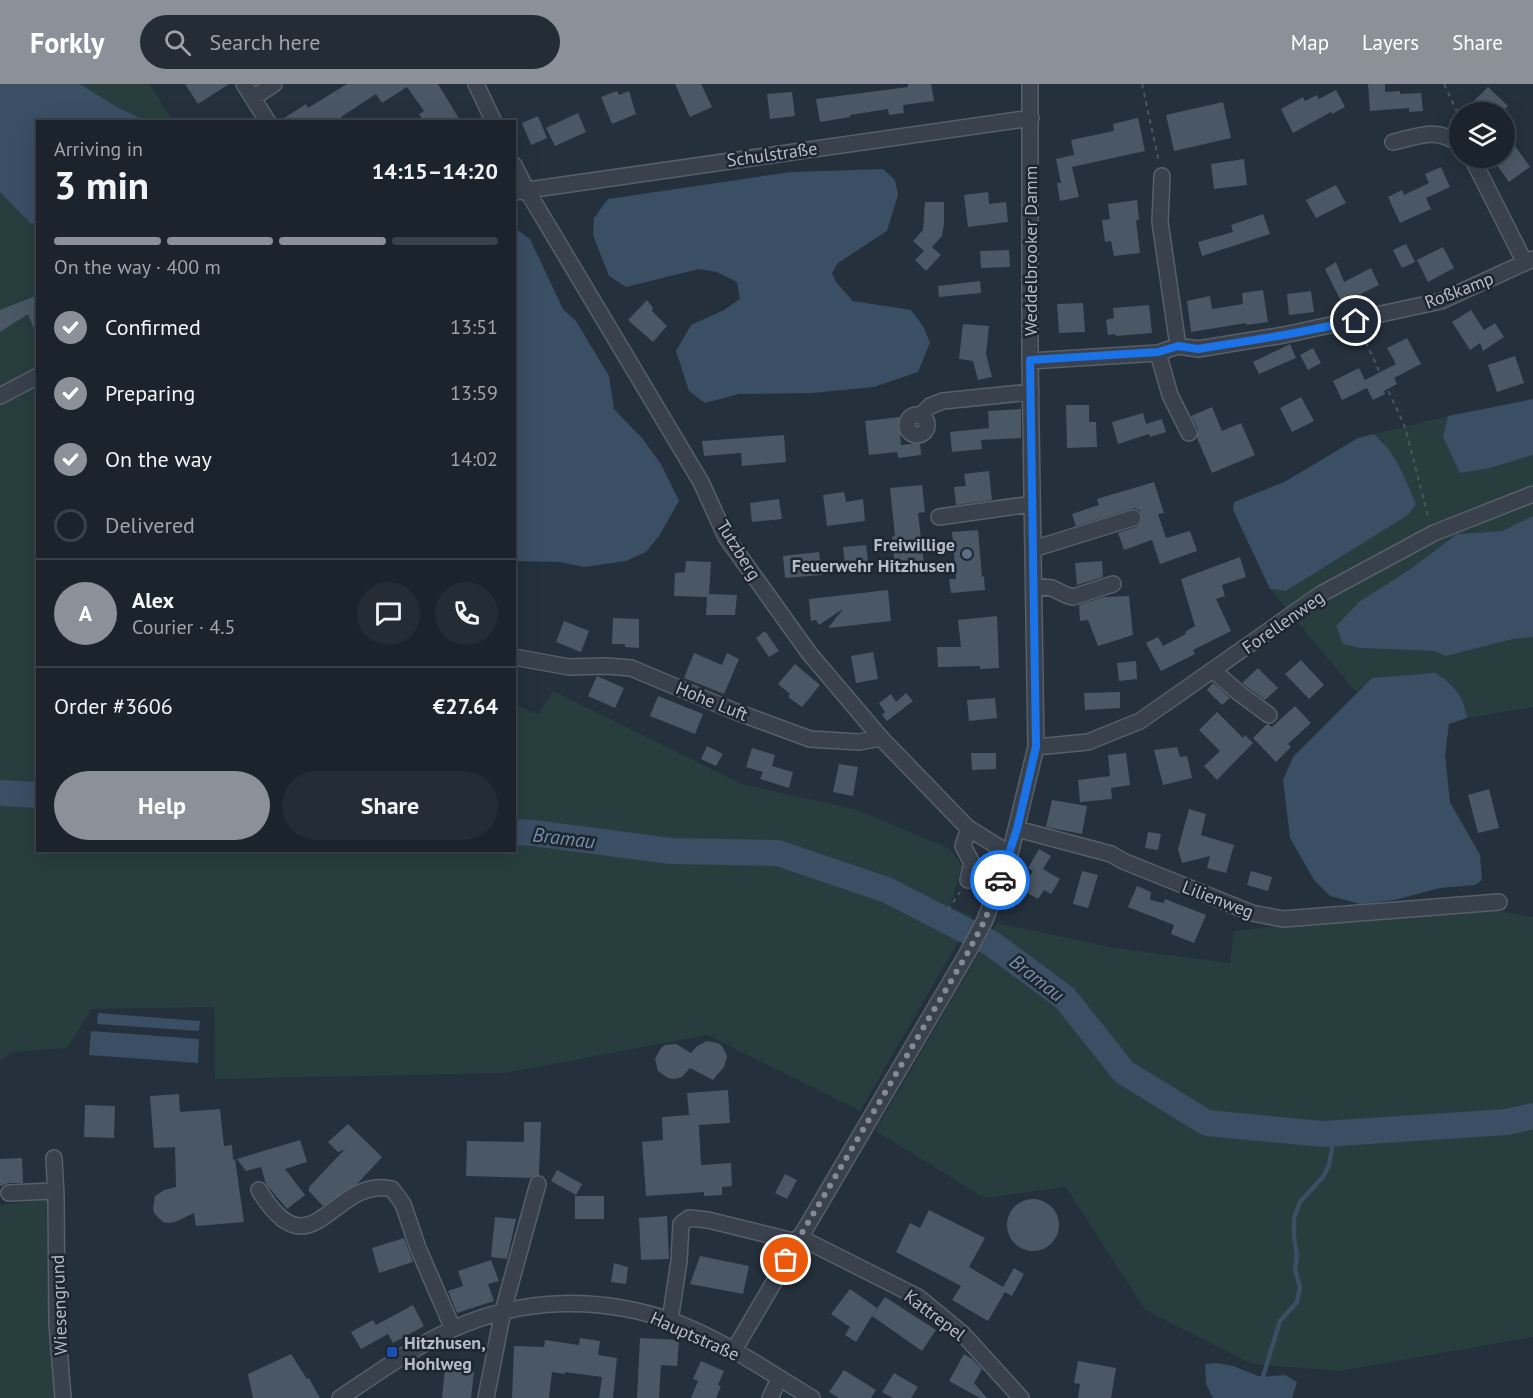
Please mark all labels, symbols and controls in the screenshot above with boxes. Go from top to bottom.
search box [140,15,560,69]
text: Forkly [30,24,104,61]
icon: search [161,26,194,59]
text: Search here [209,28,320,56]
text: Map [1291,29,1329,56]
text: Layers [1362,29,1419,56]
text: Share [1452,29,1503,56]
map controls [1449,102,1515,168]
button: layers [1449,102,1515,168]
text: Arriving in [54,136,143,162]
street label: Schulstraße [725,136,819,172]
text: 14:15–14:20 [372,157,498,185]
text: 3 min [54,159,149,210]
street label: Weddelbrooker Damm [1019,166,1042,336]
text: On the way · 400 m [54,254,221,280]
street label: Roßkamp [1421,266,1497,314]
pin [1330,295,1381,346]
icon: home [1339,304,1372,337]
icon: check [54,311,87,344]
text: Confirmed [105,313,201,341]
text: 13:51 [450,314,498,340]
icon: check [54,377,87,410]
text: Preparing [105,379,195,407]
text: 13:59 [450,380,498,406]
icon: check [54,443,87,476]
text: On the way [105,445,212,473]
text: 14:02 [450,446,498,472]
text: Delivered [105,511,195,539]
street label: Tutzberg [712,516,766,584]
place label: Freiwillige Feuerwehr Hitzhusen [792,533,955,577]
marker: Freiwillige Feuerwehr Hitzhusen [960,547,974,561]
button: chat [357,582,420,645]
button: phone [435,582,498,645]
street label: Forellenweg [1237,585,1329,659]
text: Alex [132,586,174,614]
text: A [79,599,92,627]
text: Courier · 4.5 [132,614,235,640]
street label: Hohe Luft [673,676,751,726]
text: Order #3606 [54,692,173,720]
text: €27.64 [433,692,498,720]
button: Help [54,771,270,840]
button: Share [282,771,498,840]
water label: Bramau [531,821,597,855]
courier [970,850,1030,910]
icon: car [984,864,1017,897]
street label: Lilienweg [1179,875,1257,923]
water label: Bramau [1004,948,1070,1008]
pin [760,1234,811,1285]
icon: bag [769,1243,802,1276]
street label: Wiesengrund [46,1254,72,1356]
street label: Kattrepel [900,1284,971,1346]
street label: Hauptstraße [647,1306,743,1366]
place label: Hitzhusen, Hohlweg [404,1331,486,1375]
marker: Hitzhusen, Hohlweg [385,1345,399,1359]

